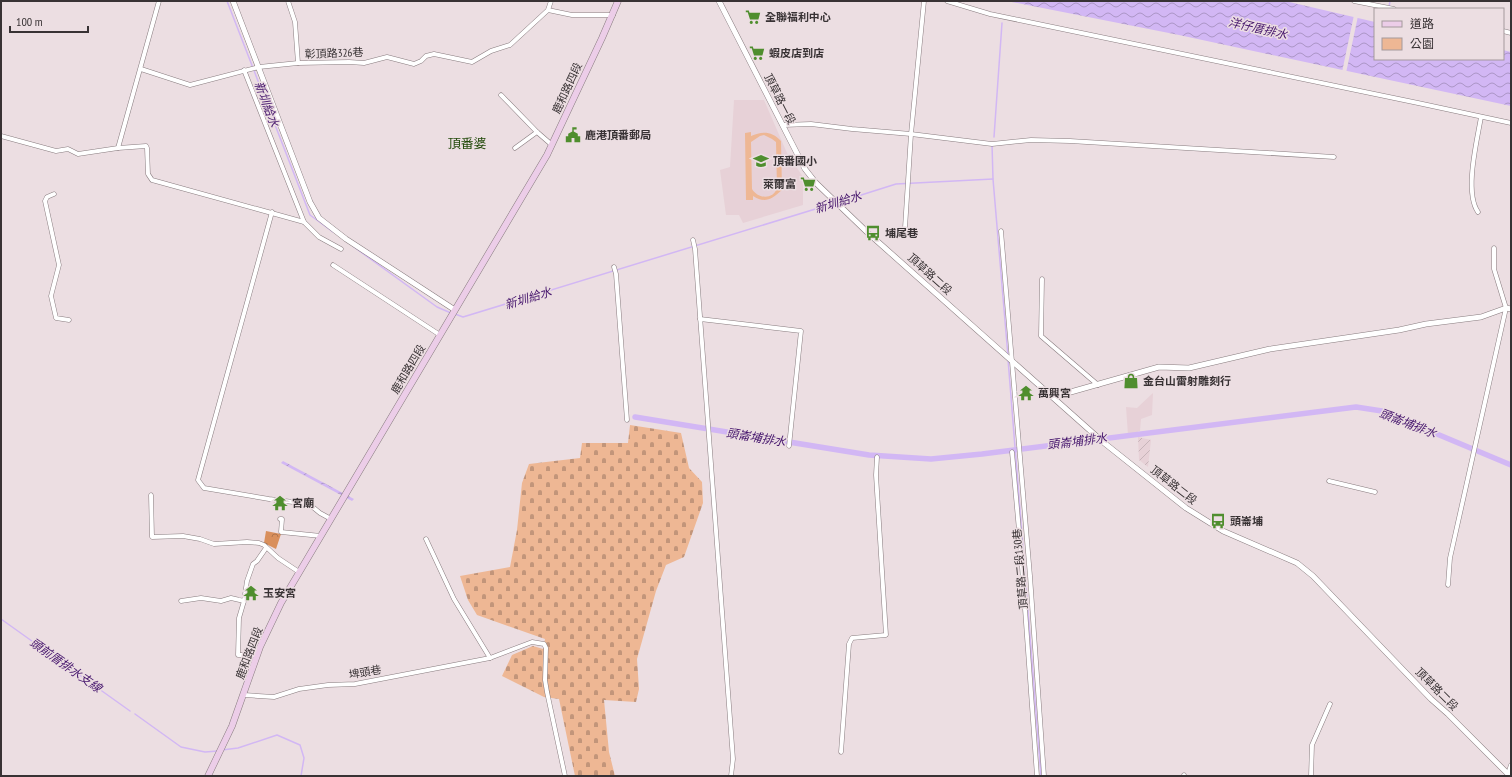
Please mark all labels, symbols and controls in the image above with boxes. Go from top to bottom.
scale bar [10,8,88,34]
supermarket icon: 全聯福利中心 [744,8,762,26]
legend [1374,8,1504,60]
place label: 全聯福利中心 [765,10,831,24]
text: 100 m [16,14,43,29]
water label: 洋仔厝排水 [1227,14,1290,42]
text: 道路 [1410,16,1434,31]
text: 公園 [1410,36,1434,51]
supermarket icon: 蝦皮店到店 [748,44,766,62]
street label: 彰頂路326巷 [304,45,364,61]
place label: 蝦皮店到店 [769,46,824,60]
street label: 鹿和路四段 [549,60,585,116]
street label: 頂草路一段 [761,71,799,127]
water label: 新圳給水 [251,79,283,130]
public building icon: 鹿港頂番郵局 [564,126,582,144]
place label: 鹿港頂番郵局 [585,128,651,142]
district label: 頂番婆 [447,135,487,152]
school or university icon: 頂番國小 [752,152,770,170]
place label: 頂番國小 [773,154,817,168]
supermarket icon: 萊爾富 [799,175,817,193]
place label: 萊爾富 [763,177,796,191]
water label: 新圳給水 [813,188,864,216]
bus stop icon: 埔尾巷 [864,224,882,242]
place label: 埔尾巷 [885,226,918,240]
street label: 頂草路二段 [905,250,955,298]
water label: 新圳給水 [503,284,554,312]
street label: 鹿和路四段 [388,342,428,396]
shop icon: 金台山雷射雕刻行 [1122,372,1140,390]
place label: 金台山雷射雕刻行 [1143,374,1231,388]
temple icon: 萬興宮 [1017,384,1035,402]
place label: 萬興宮 [1038,386,1071,400]
water label: 頭崙埔排水 [1377,405,1440,441]
water label: 頭崙埔排水 [725,425,788,449]
water label: 頭崙埔排水 [1046,430,1109,452]
street label: 頂草路二段 [1148,463,1200,507]
temple icon: 宮廟 [271,494,289,512]
place label: 宮廟 [292,496,314,510]
bus stop icon: 頭崙埔 [1209,512,1227,530]
place label: 頭崙埔 [1230,514,1263,528]
street label: 頂草路二段130巷 [1010,528,1030,610]
temple icon: 玉安宮 [242,584,260,602]
place label: 玉安宮 [263,586,296,600]
street label: 鹿和路四段 [233,625,265,681]
water label: 頭前厝排水支線 [27,635,106,696]
street label: 埤頭巷 [348,662,382,682]
street label: 頂草路二段 [1413,665,1461,713]

